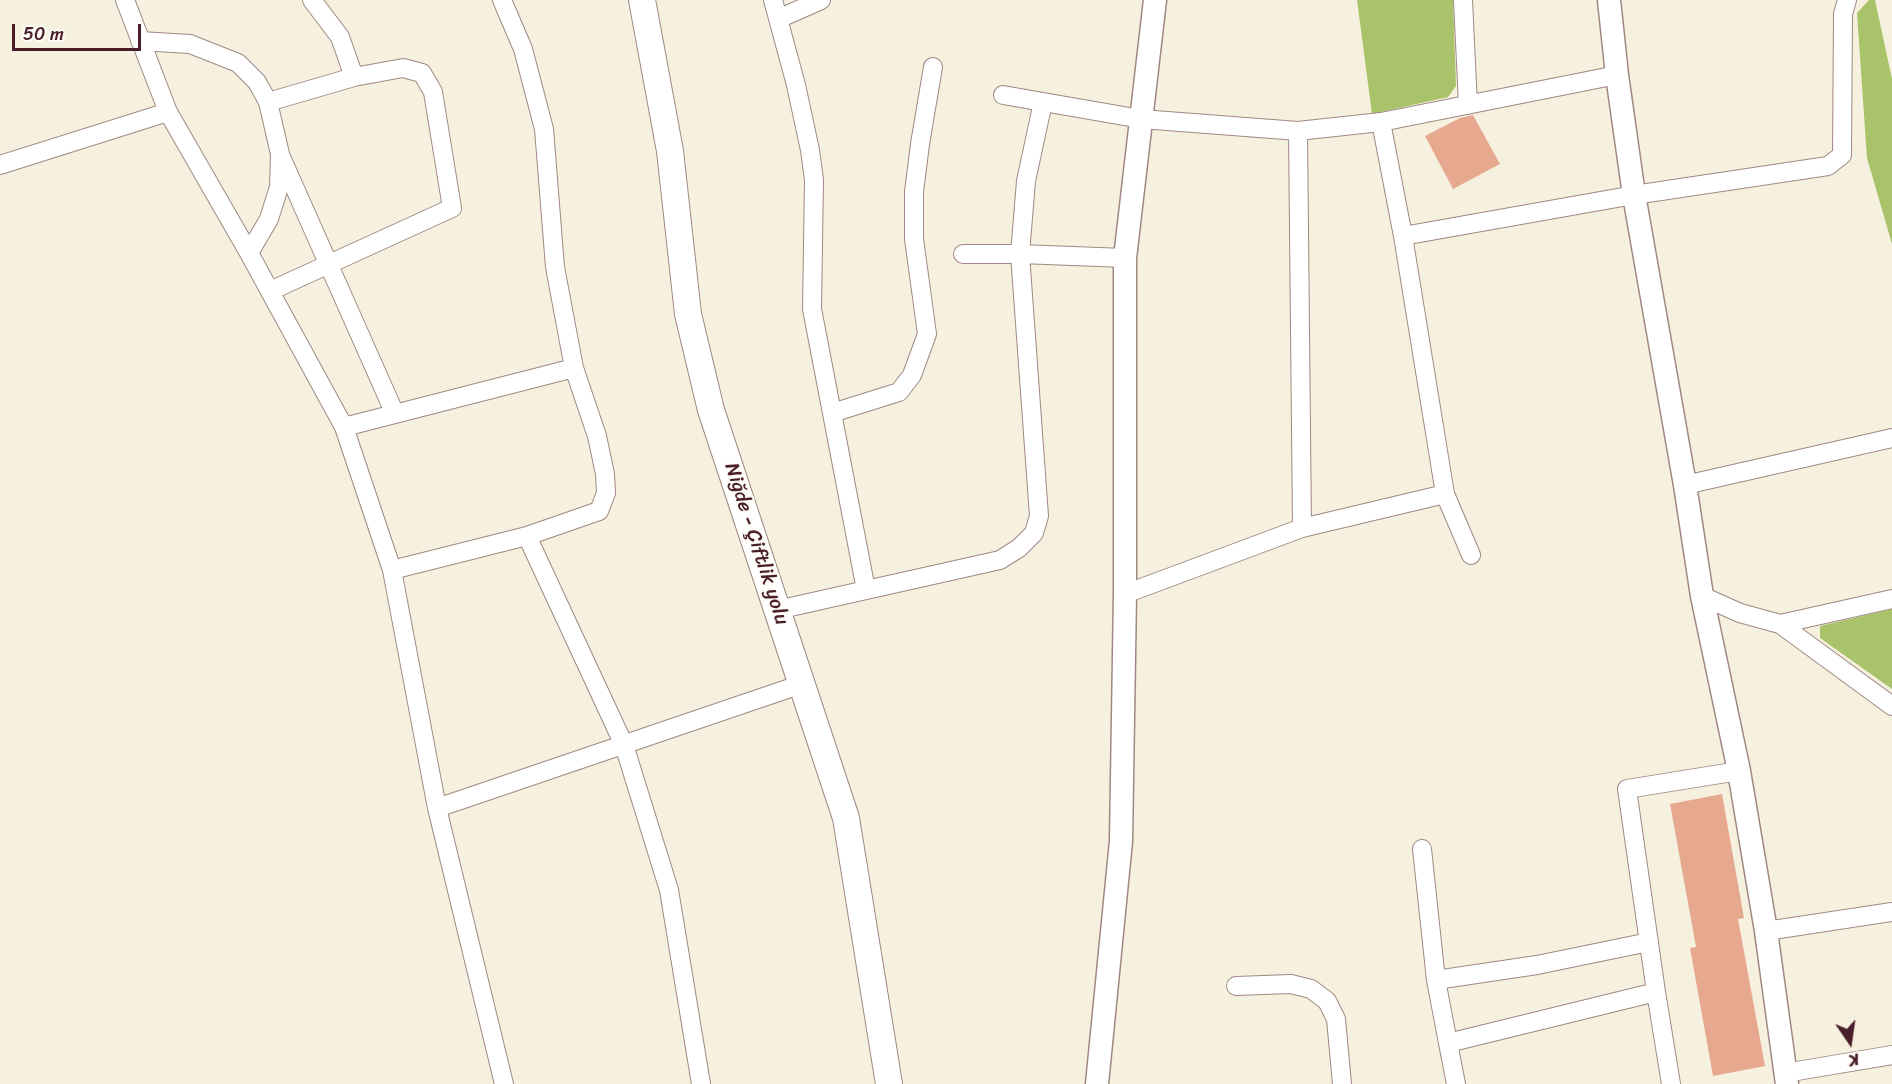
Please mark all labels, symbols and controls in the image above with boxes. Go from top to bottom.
scale bar [15,12,144,50]
text: 50 m [23,18,64,50]
street label: Niğde - Çiftlik yolu [719,460,793,628]
north arrow [1820,1012,1880,1072]
text: K [1846,1045,1862,1075]

